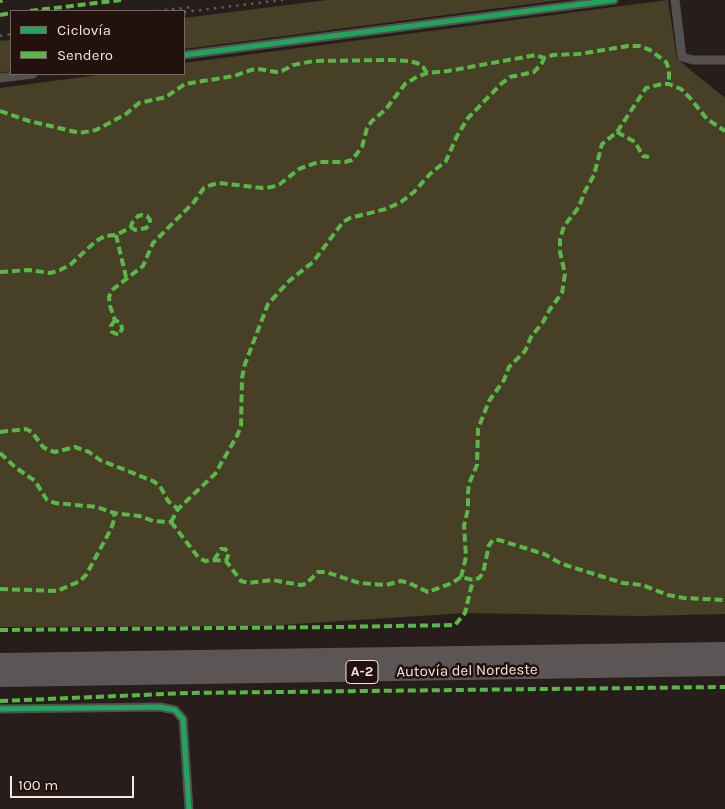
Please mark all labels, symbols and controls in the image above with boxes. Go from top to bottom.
legend [10,10,185,75]
text: Ciclovía [57,21,111,39]
text: Sendero [57,46,113,64]
road number: A-2 [346,660,378,684]
street label: Autovía del Nordeste [396,661,538,681]
scale bar [12,766,136,798]
text: 100 m [18,776,58,794]

